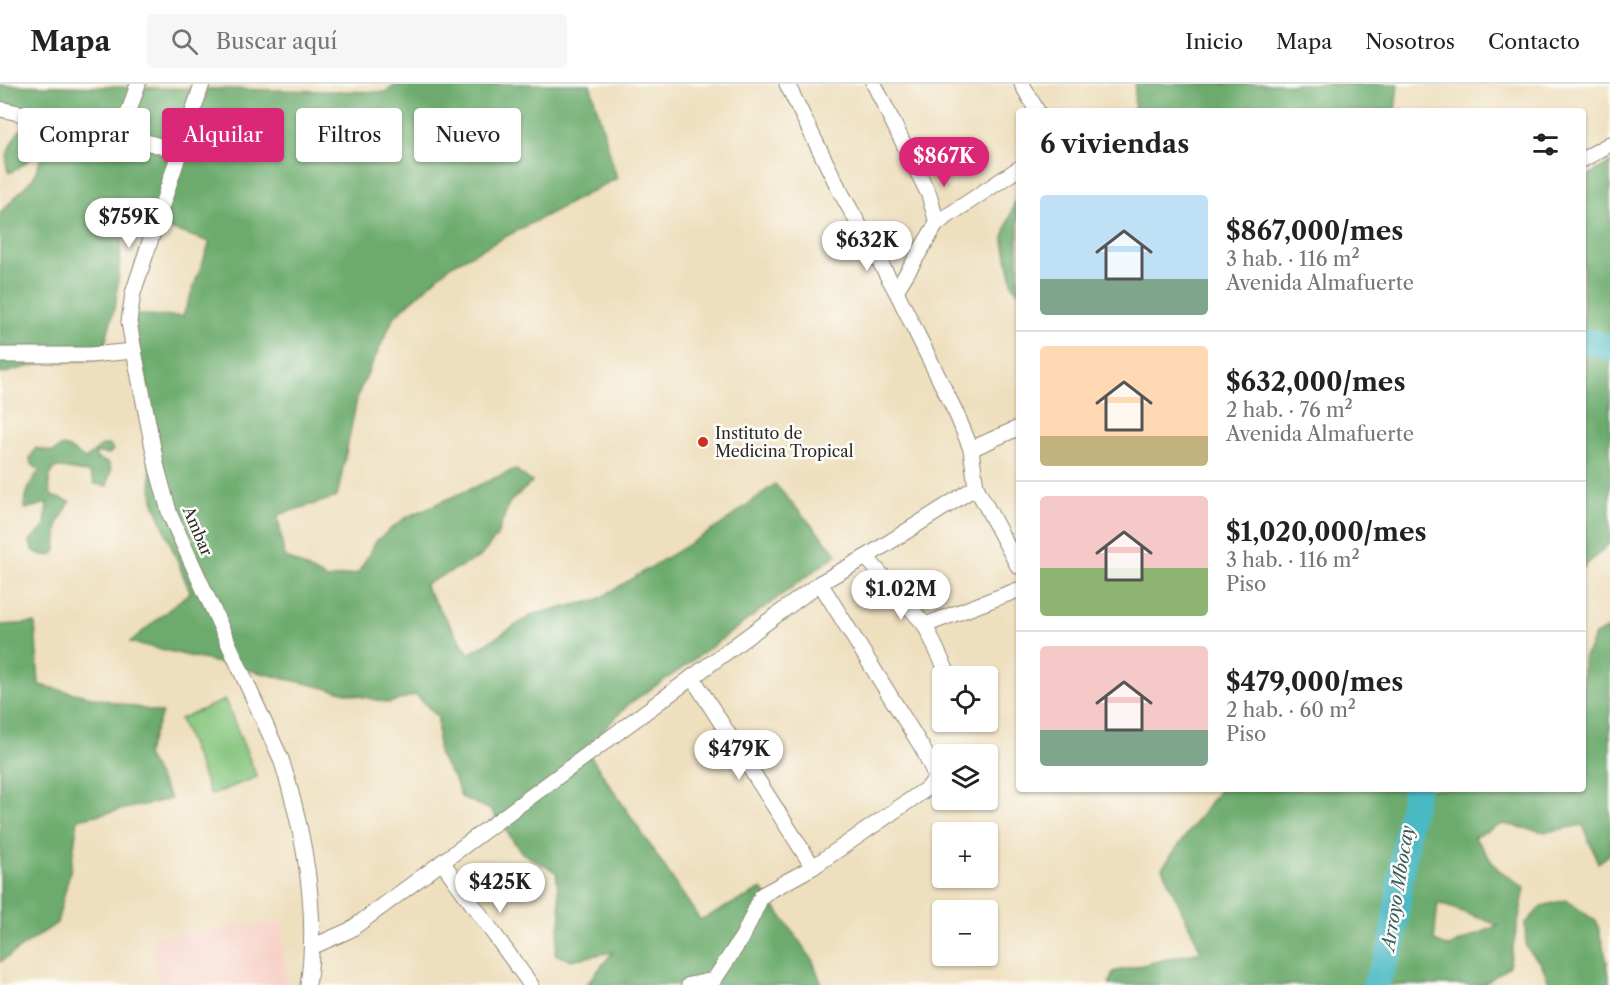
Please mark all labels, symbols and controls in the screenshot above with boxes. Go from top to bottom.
search box [147,14,567,68]
text: Mapa [30,24,111,58]
icon: search [168,25,201,58]
text: Buscar aquí [216,28,337,55]
text: Inicio [1185,29,1243,54]
text: Mapa [1276,29,1332,54]
text: Nosotros [1365,29,1455,54]
text: Contacto [1488,29,1580,54]
chip: Comprar [18,108,150,162]
chip: Alquilar [162,108,284,162]
chip: Filtros [296,108,402,162]
chip: Nuevo [414,108,521,162]
text: 6 viviendas [1040,128,1189,160]
icon: filters [1529,128,1562,161]
pin: $867K [902,137,986,188]
text: $867K [913,144,975,168]
pin: $759K [87,198,171,249]
text: $759K [99,205,159,229]
text: $867,000/mes [1226,215,1403,247]
icon: home [1088,219,1160,291]
pin: $632K [825,221,909,272]
text: $632K [836,228,898,252]
text: 3 hab. · 116 m² [1226,247,1360,271]
text: Avenida Almafuerte [1226,271,1414,295]
text: $632,000/mes [1226,366,1405,398]
icon: home [1088,370,1160,442]
text: 2 hab. · 76 m² [1226,398,1353,422]
text: Avenida Almafuerte [1226,422,1414,446]
place label: Instituto de Medicina Tropical [715,423,854,461]
marker: Instituto de Medicina Tropical [696,435,710,449]
street label: Ambar [178,502,217,559]
text: $1,020,000/mes [1226,516,1427,548]
icon: home [1088,520,1160,592]
text: 3 hab. · 116 m² [1226,548,1360,572]
pin: $1.02M [852,570,950,621]
text: Piso [1226,572,1266,596]
text: $1.02M [865,577,937,601]
map controls [932,666,998,966]
button: locate [932,666,998,732]
text: $479,000/mes [1226,666,1403,698]
icon: home [1088,670,1160,742]
text: 2 hab. · 60 m² [1226,698,1356,722]
text: Piso [1226,722,1266,746]
pin: $479K [697,730,781,781]
text: $479K [708,737,770,761]
button: layers [932,744,998,810]
button: + [932,822,998,888]
water label: Arroyo Mbocay [1377,824,1419,955]
pin: $425K [458,863,542,914]
text: $425K [469,870,531,894]
button: − [932,900,998,966]

